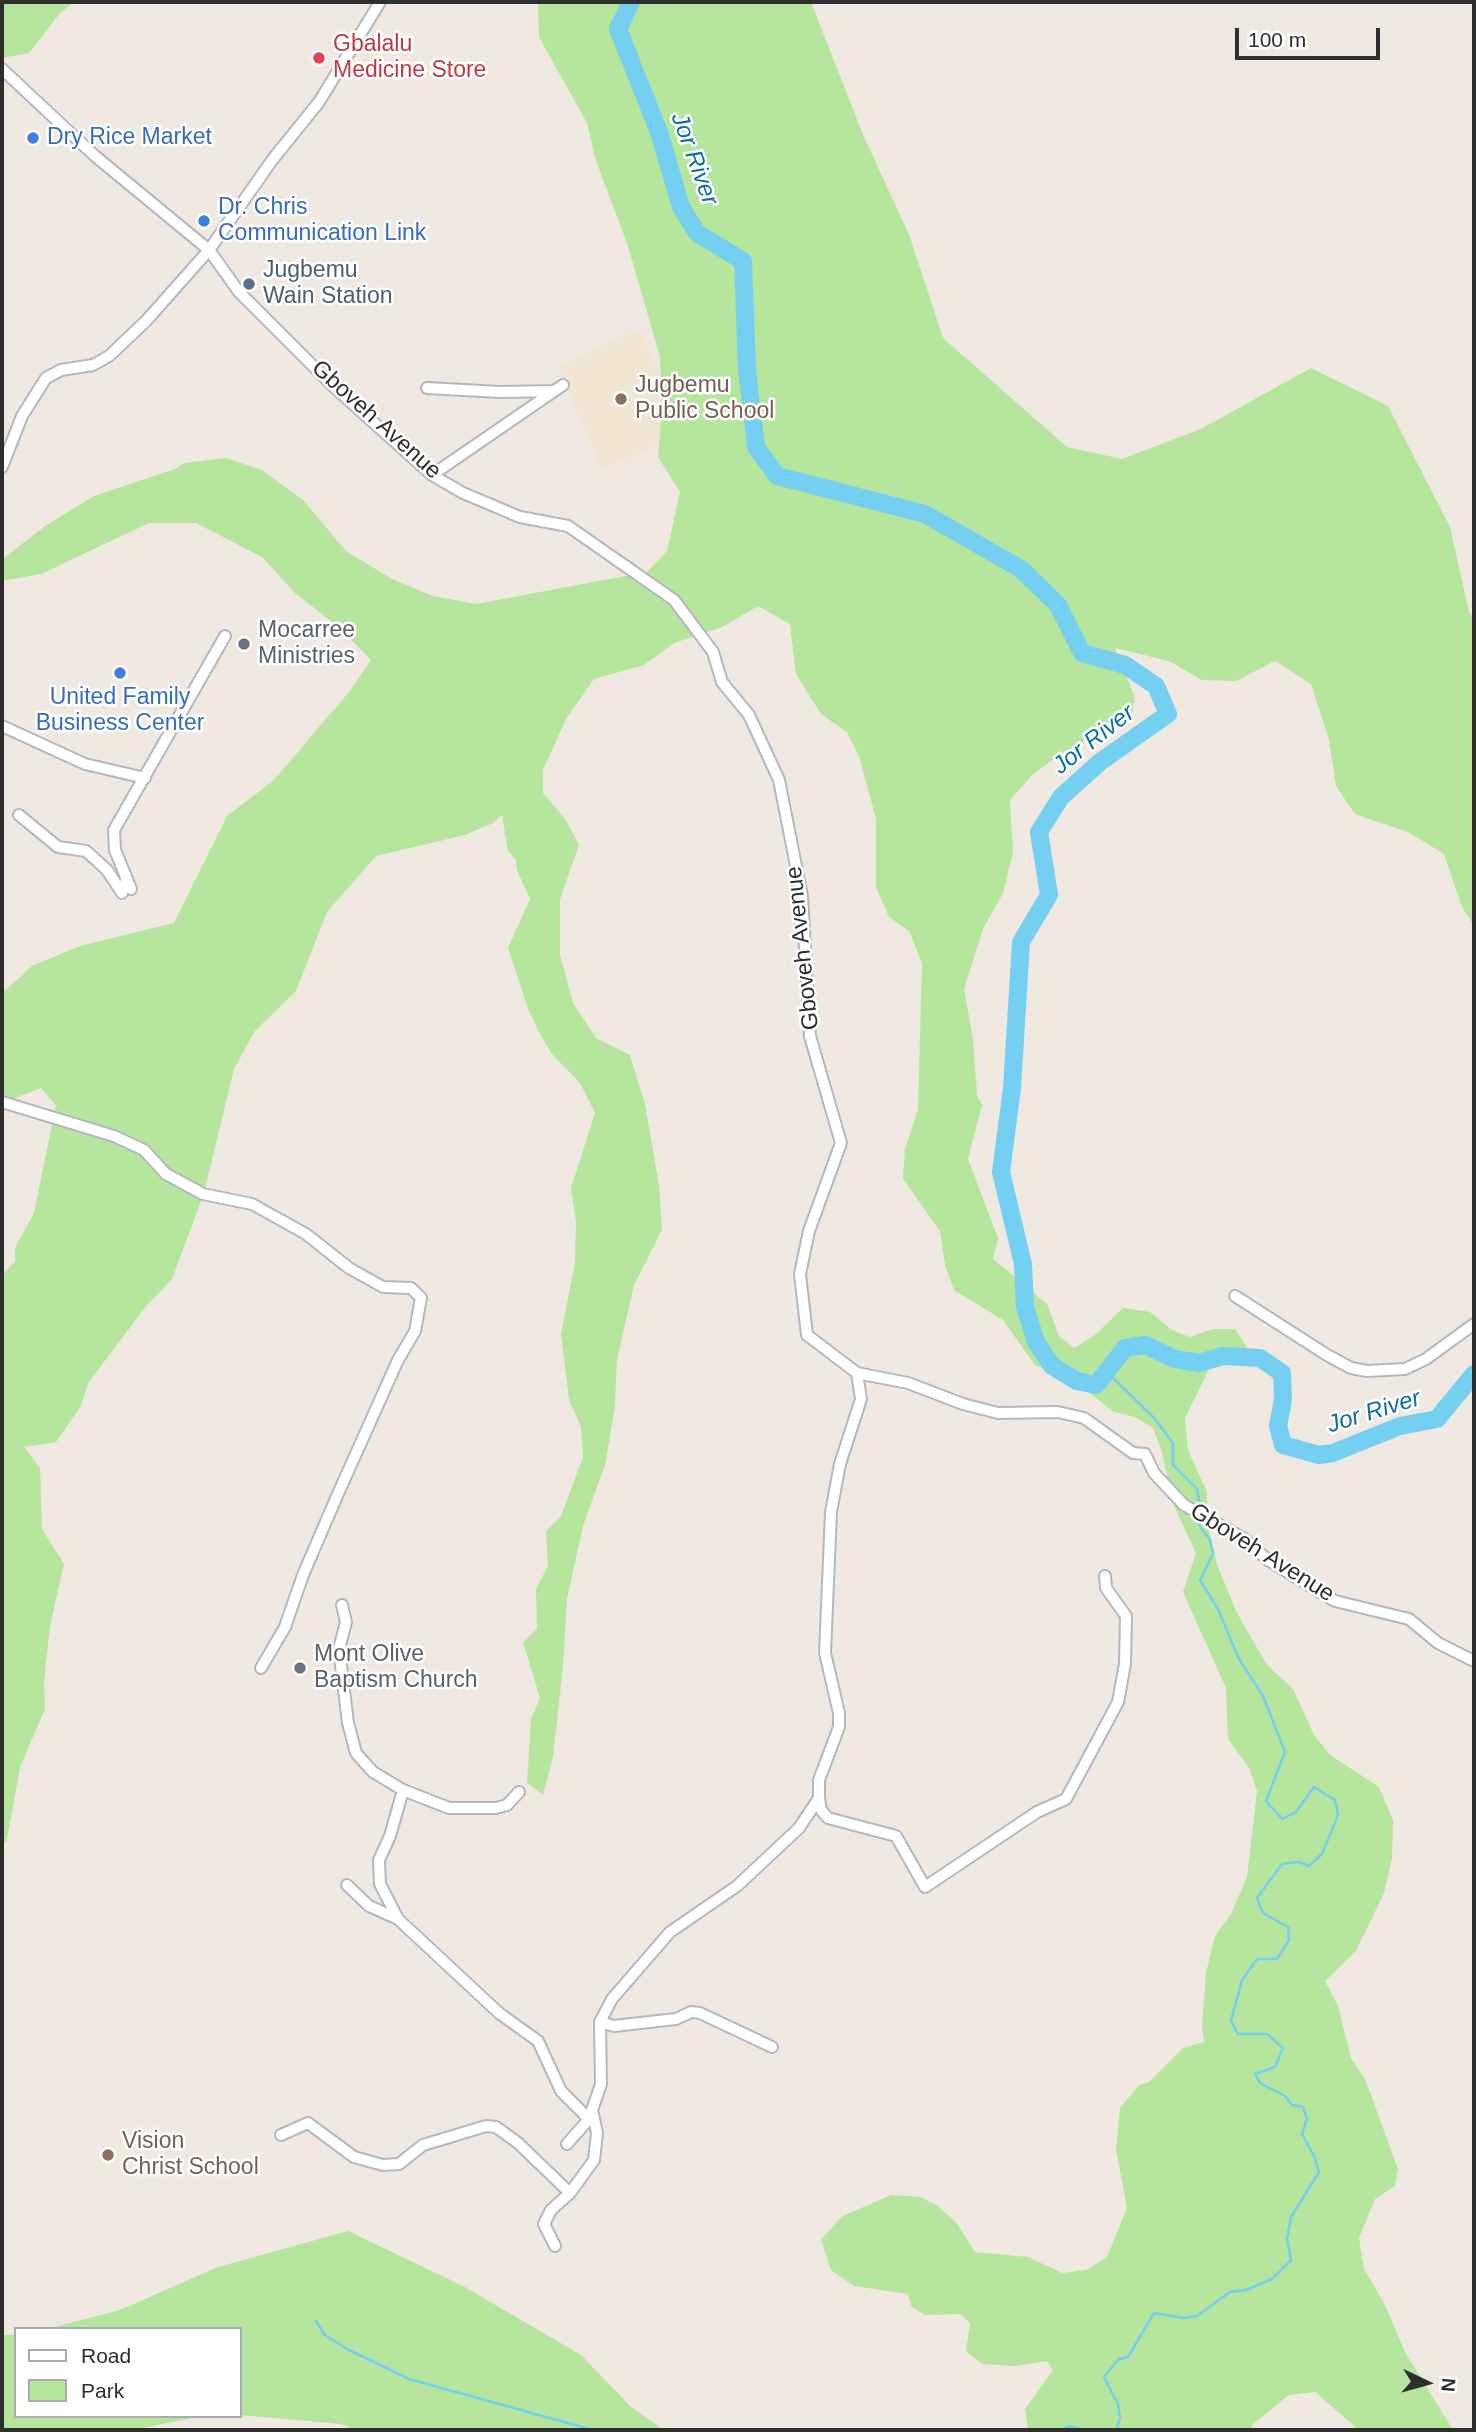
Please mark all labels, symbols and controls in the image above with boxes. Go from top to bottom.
scale bar [1238,14,1383,58]
text: 100 m [1248,28,1306,51]
place label: Gbalalu Medicine Store [333,31,486,85]
marker: Gbalalu Medicine Store [311,50,327,66]
water label: Jor River [664,109,724,209]
place label: Dry Rice Market [47,124,212,152]
marker: Dry Rice Market [25,130,41,146]
place label: Dr. Chris Communication Link [218,194,426,248]
marker: Dr. Chris Communication Link [196,213,212,229]
place label: Jugbemu Wain Station [263,257,393,311]
marker: Jugbemu Wain Station [241,276,257,292]
street label: Gboveh Avenue [306,355,446,485]
place label: Jugbemu Public School [635,372,774,426]
marker: Jugbemu Public School [613,391,629,407]
place label: Mocarree Ministries [258,617,355,671]
marker: Mocarree Ministries [236,636,252,652]
marker: United Family Business Center [112,665,128,681]
place label: United Family Business Center [36,684,204,738]
water label: Jor River [1047,699,1141,781]
street label: Gboveh Avenue [781,865,825,1031]
water label: Jor River [1324,1384,1424,1440]
street label: Gboveh Avenue [1185,1498,1339,1608]
place label: Mont Olive Baptism Church [314,1641,478,1695]
marker: Mont Olive Baptism Church [292,1660,308,1676]
place label: Vision Christ School [122,2128,259,2182]
marker: Vision Christ School [100,2147,116,2163]
legend [14,2327,242,2418]
text: Road [81,2344,131,2367]
north arrow [1392,2348,1462,2418]
text: N [1437,2377,1459,2393]
text: Park [81,2379,124,2402]

